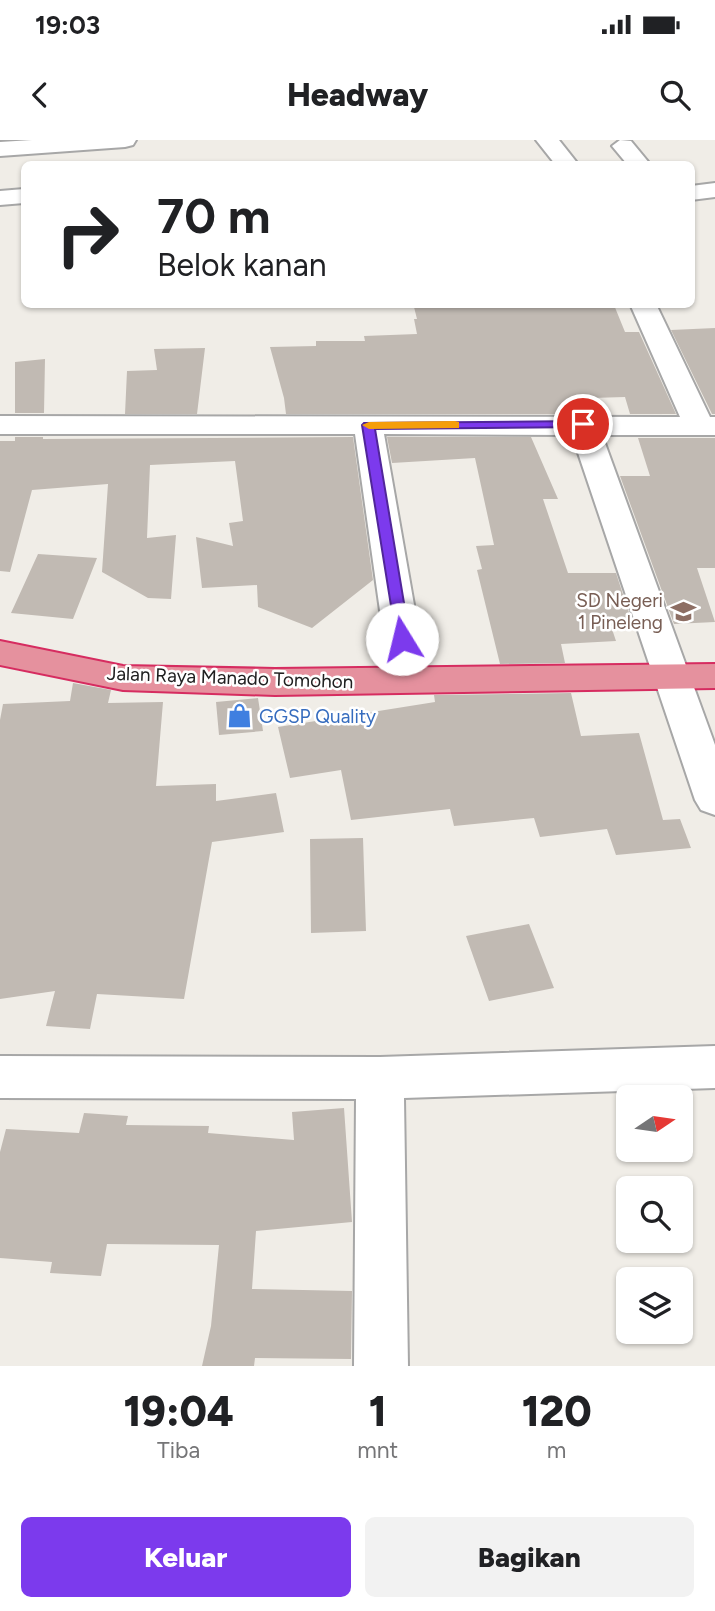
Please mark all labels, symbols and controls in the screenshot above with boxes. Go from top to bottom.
text: 19:03 [35,9,100,41]
icon: back [21,76,59,114]
text: Headway [287,76,428,114]
icon: search [656,76,694,114]
text: 70 m [157,186,270,245]
icon: right [42,189,133,280]
text: Belok kanan [157,246,327,284]
pin [553,394,613,454]
icon: arrive [564,405,602,443]
place label: SD Negeri 1 Pineleng [576,589,663,634]
school or university icon: SD Negeri 1 Pineleng [669,597,697,625]
position arrow [365,602,439,676]
street label: Jalan Raya Manado Tomohon [106,662,354,693]
shop icon: GGSP Quality [225,702,253,730]
place label: GGSP Quality [259,705,376,728]
north arrow [616,1085,693,1162]
map controls [616,1085,693,1344]
button: search [616,1176,693,1253]
button: layers [616,1267,693,1344]
text: 19:04 [123,1386,234,1437]
text: 1 [369,1386,387,1437]
text: 120 [522,1386,592,1437]
text: Tiba [157,1436,200,1464]
text: mnt [357,1436,398,1464]
text: m [547,1436,566,1464]
button: Keluar [21,1517,351,1597]
button: Bagikan [365,1517,694,1597]

